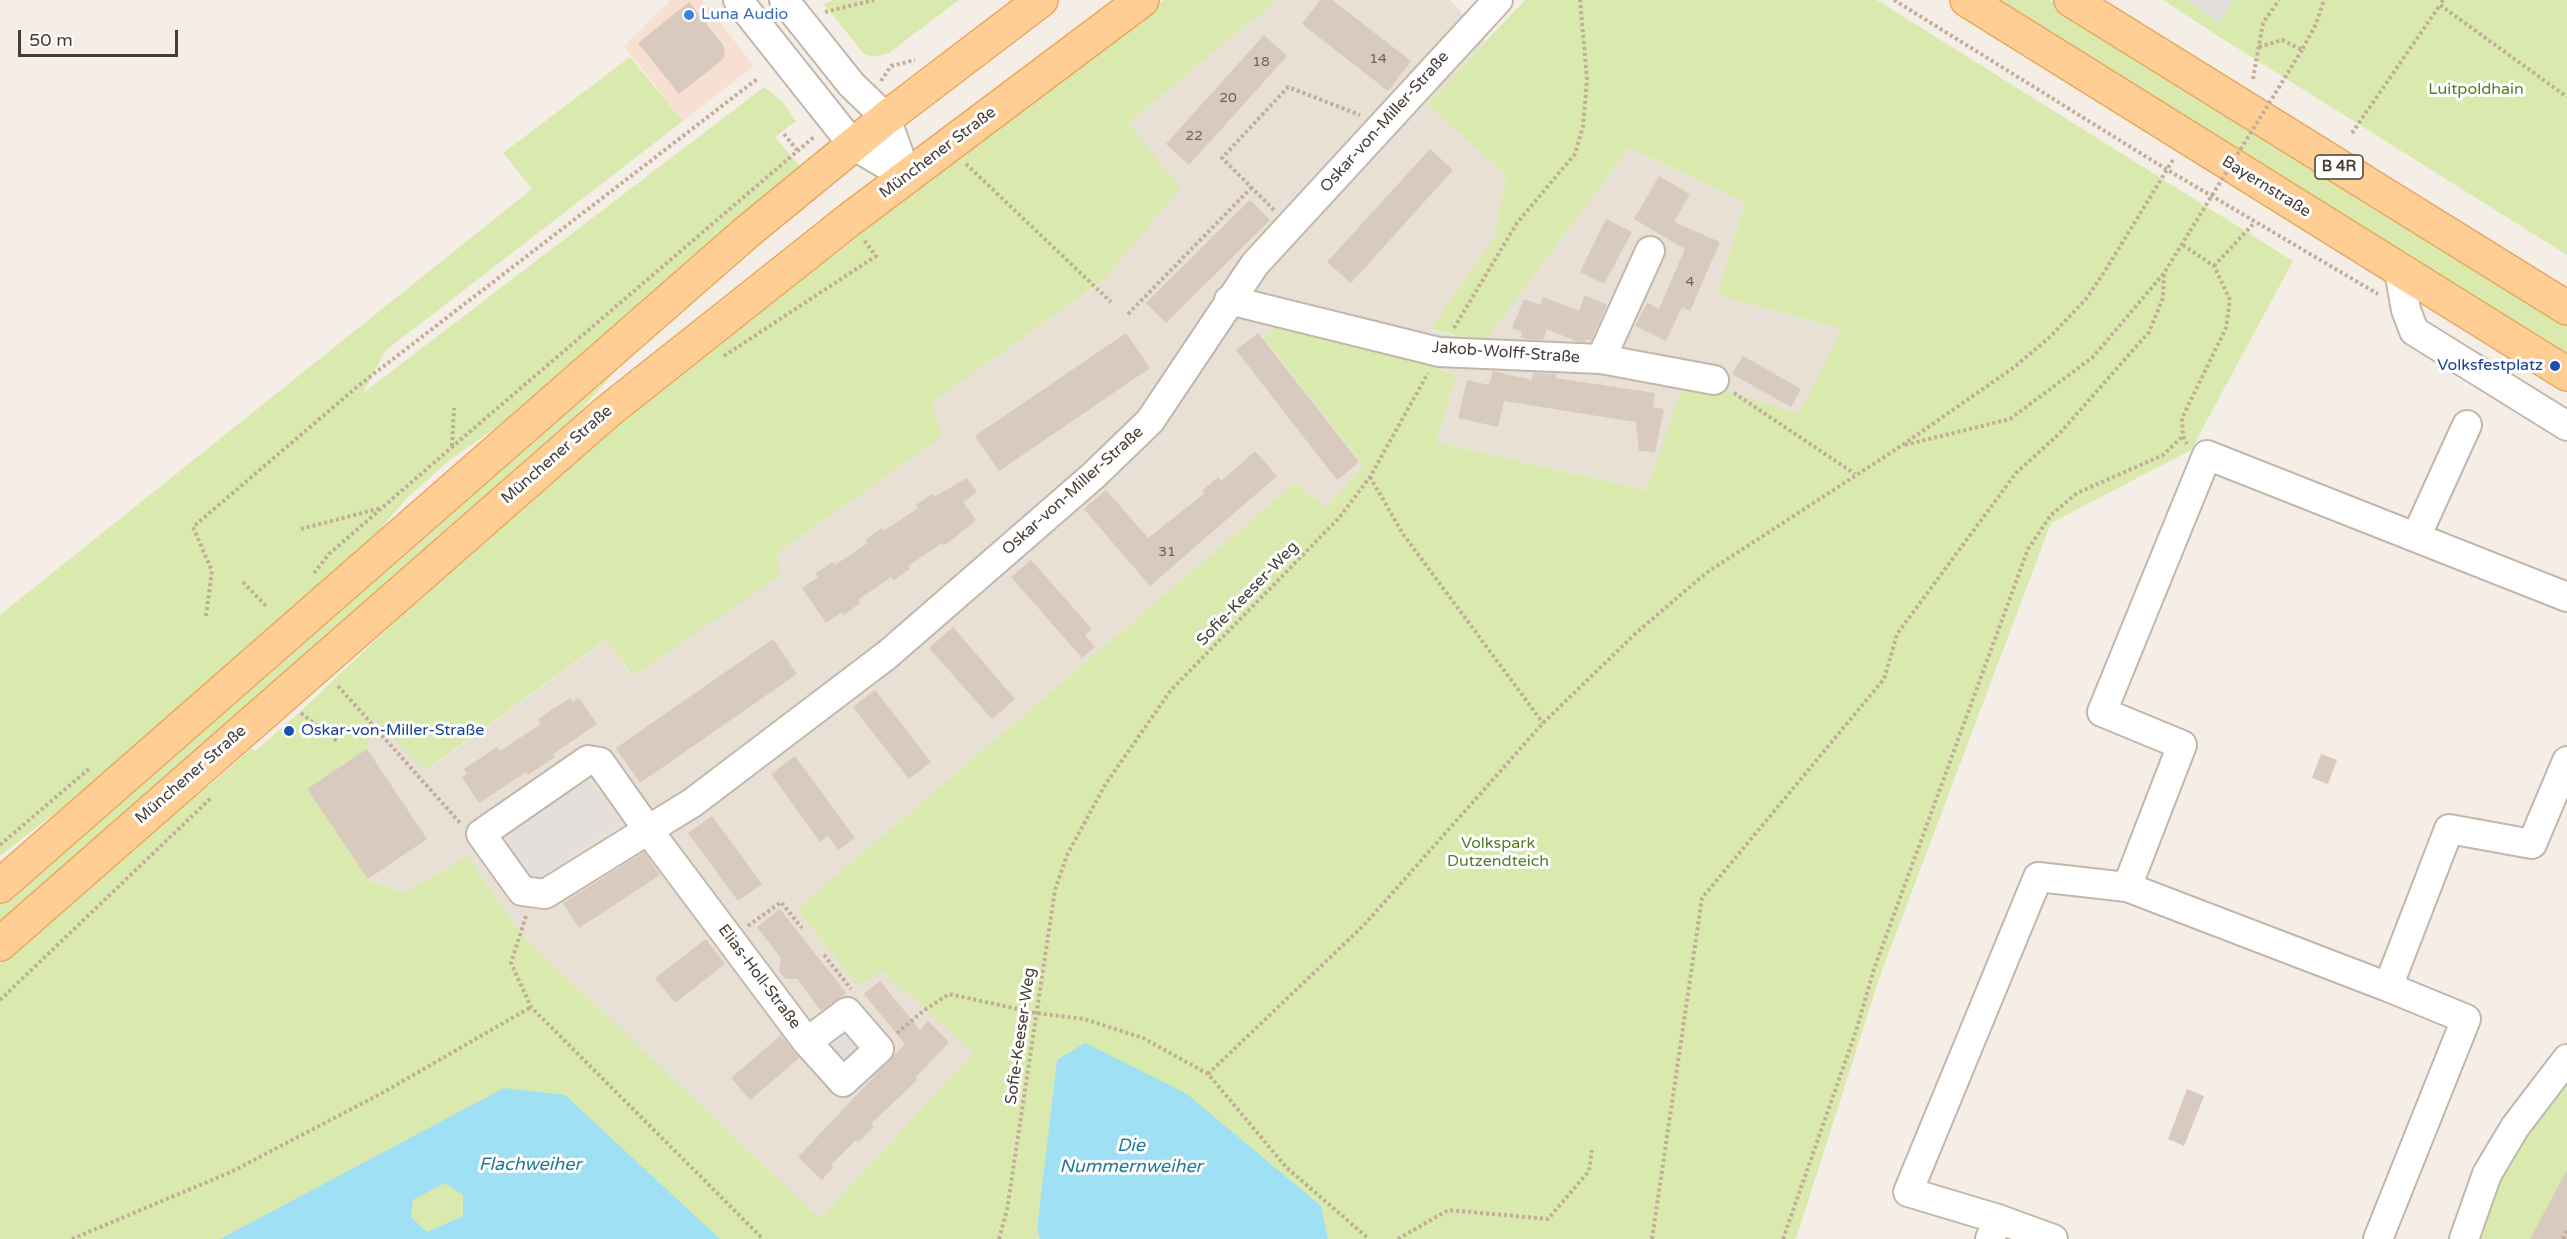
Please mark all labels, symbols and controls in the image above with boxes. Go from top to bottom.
place label: Luna Audio [701,5,788,25]
marker: Luna Audio [682,8,696,22]
scale bar [21,18,182,56]
text: 50 m [29,29,73,51]
street label: Oskar-von-Miller-Straße [1317,48,1453,196]
house number: 14 [1369,51,1387,67]
house number: 18 [1252,54,1270,70]
park label: Luitpoldhain [2428,80,2524,100]
house number: 20 [1219,90,1237,106]
street label: Münchener Straße [876,103,1000,203]
house number: 22 [1185,128,1203,144]
street label: Bayernstraße [2218,152,2314,222]
road number: B 4R [2315,155,2363,179]
house number: 4 [1686,274,1694,290]
street label: Jakob-Wolff-Straße [1431,338,1581,368]
place label: Volksfestplatz [2437,356,2543,376]
marker: Volksfestplatz [2548,359,2562,373]
street label: Münchener Straße [498,402,616,508]
street label: Oskar-von-Miller-Straße [999,423,1147,559]
street label: Sofie-Keeser-Weg [1193,538,1303,650]
house number: 31 [1158,544,1176,560]
place label: Oskar-von-Miller-Straße [301,721,484,741]
street label: Münchener Straße [132,722,250,828]
marker: Oskar-von-Miller-Straße [282,724,296,738]
park label: Volkspark Dutzendteich [1447,834,1549,872]
street label: Elias-Holl-Straße [714,921,804,1033]
street label: Sofie-Keeser-Weg [1002,966,1040,1106]
water label: Die Nummernweiher [1060,1135,1202,1178]
water label: Flachweiher [479,1154,581,1176]

